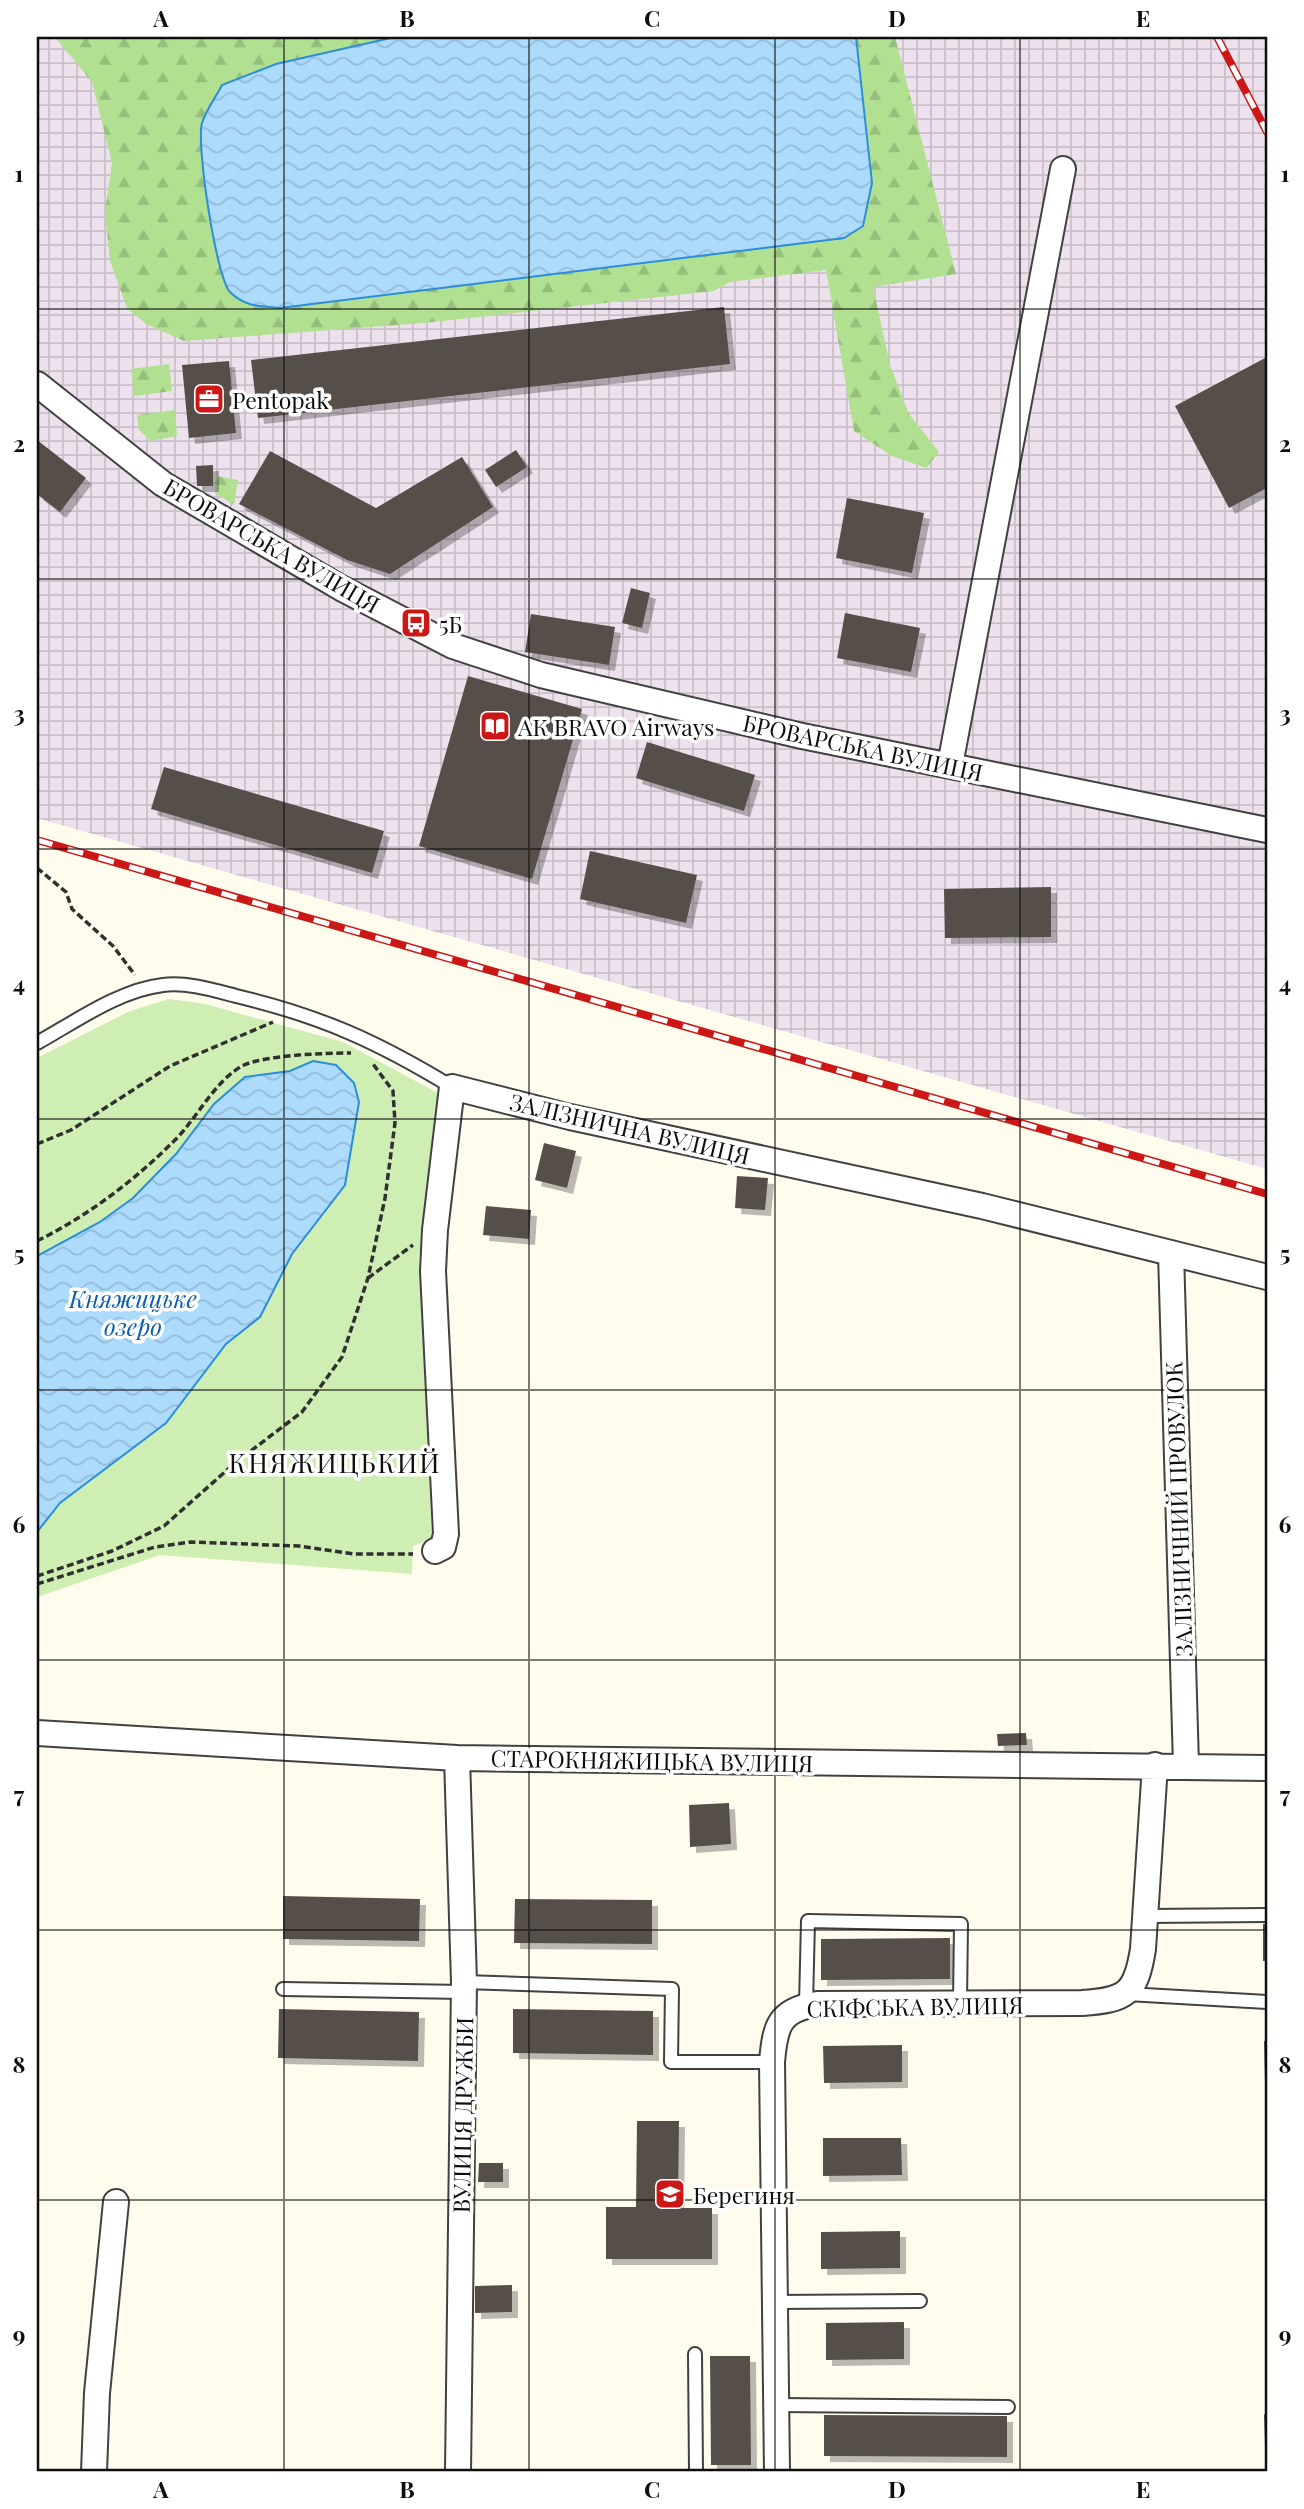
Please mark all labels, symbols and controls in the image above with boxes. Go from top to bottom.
text: A [152,2,169,33]
text: B [399,2,415,33]
text: C [644,2,660,33]
text: D [888,2,906,33]
text: E [1136,2,1150,33]
text: 1 [15,157,24,188]
text: 1 [1281,157,1290,188]
office icon: Pentopak [192,382,226,416]
place label: Pentopak [232,384,329,415]
text: 2 [13,427,25,458]
text: 2 [1279,427,1291,458]
street label: БРОВАРСЬКА ВУЛИЦЯ [158,470,386,620]
bus stop icon: 5Б [399,606,433,640]
place label: 5Б [439,608,462,639]
text: 3 [13,697,25,728]
text: 3 [1279,697,1291,728]
street label: БРОВАРСЬКА ВУЛИЦЯ [740,706,986,788]
library icon: АК BRAVO Airways [478,709,512,743]
place label: АК BRAVO Airways [517,711,714,742]
text: 4 [13,967,25,998]
text: 4 [1279,967,1291,998]
street label: ЗАЛІЗНИЧНА ВУЛИЦЯ [507,1085,753,1171]
text: 5 [14,1237,24,1268]
text: 5 [1280,1237,1290,1268]
water label: Княжицьке озеро [68,1282,197,1342]
street label: ЗАЛІЗНИЧНИЙ ПРОВУЛОК [1157,1360,1199,1657]
district label: КНЯЖИЦЬКИЙ [229,1445,441,1480]
text: 6 [13,1508,26,1539]
text: 6 [1279,1508,1292,1539]
street label: СТАРОКНЯЖИЦЬКА ВУЛИЦЯ [490,1742,814,1778]
text: 7 [14,1778,25,1809]
text: 7 [1280,1778,1291,1809]
street label: СКІФСЬКА ВУЛИЦЯ [806,1989,1024,2023]
street label: ВУЛИЦЯ ДРУЖБИ [445,2017,479,2213]
text: 8 [13,2048,25,2079]
text: 8 [1279,2048,1291,2079]
school or university icon: Берегиня [653,2177,687,2211]
place label: Берегиня [693,2179,795,2210]
text: 9 [13,2318,25,2349]
text: 9 [1279,2318,1291,2349]
text: A [152,2473,169,2504]
text: B [399,2473,415,2504]
text: C [644,2473,660,2504]
text: D [888,2473,906,2504]
text: E [1136,2473,1150,2504]

